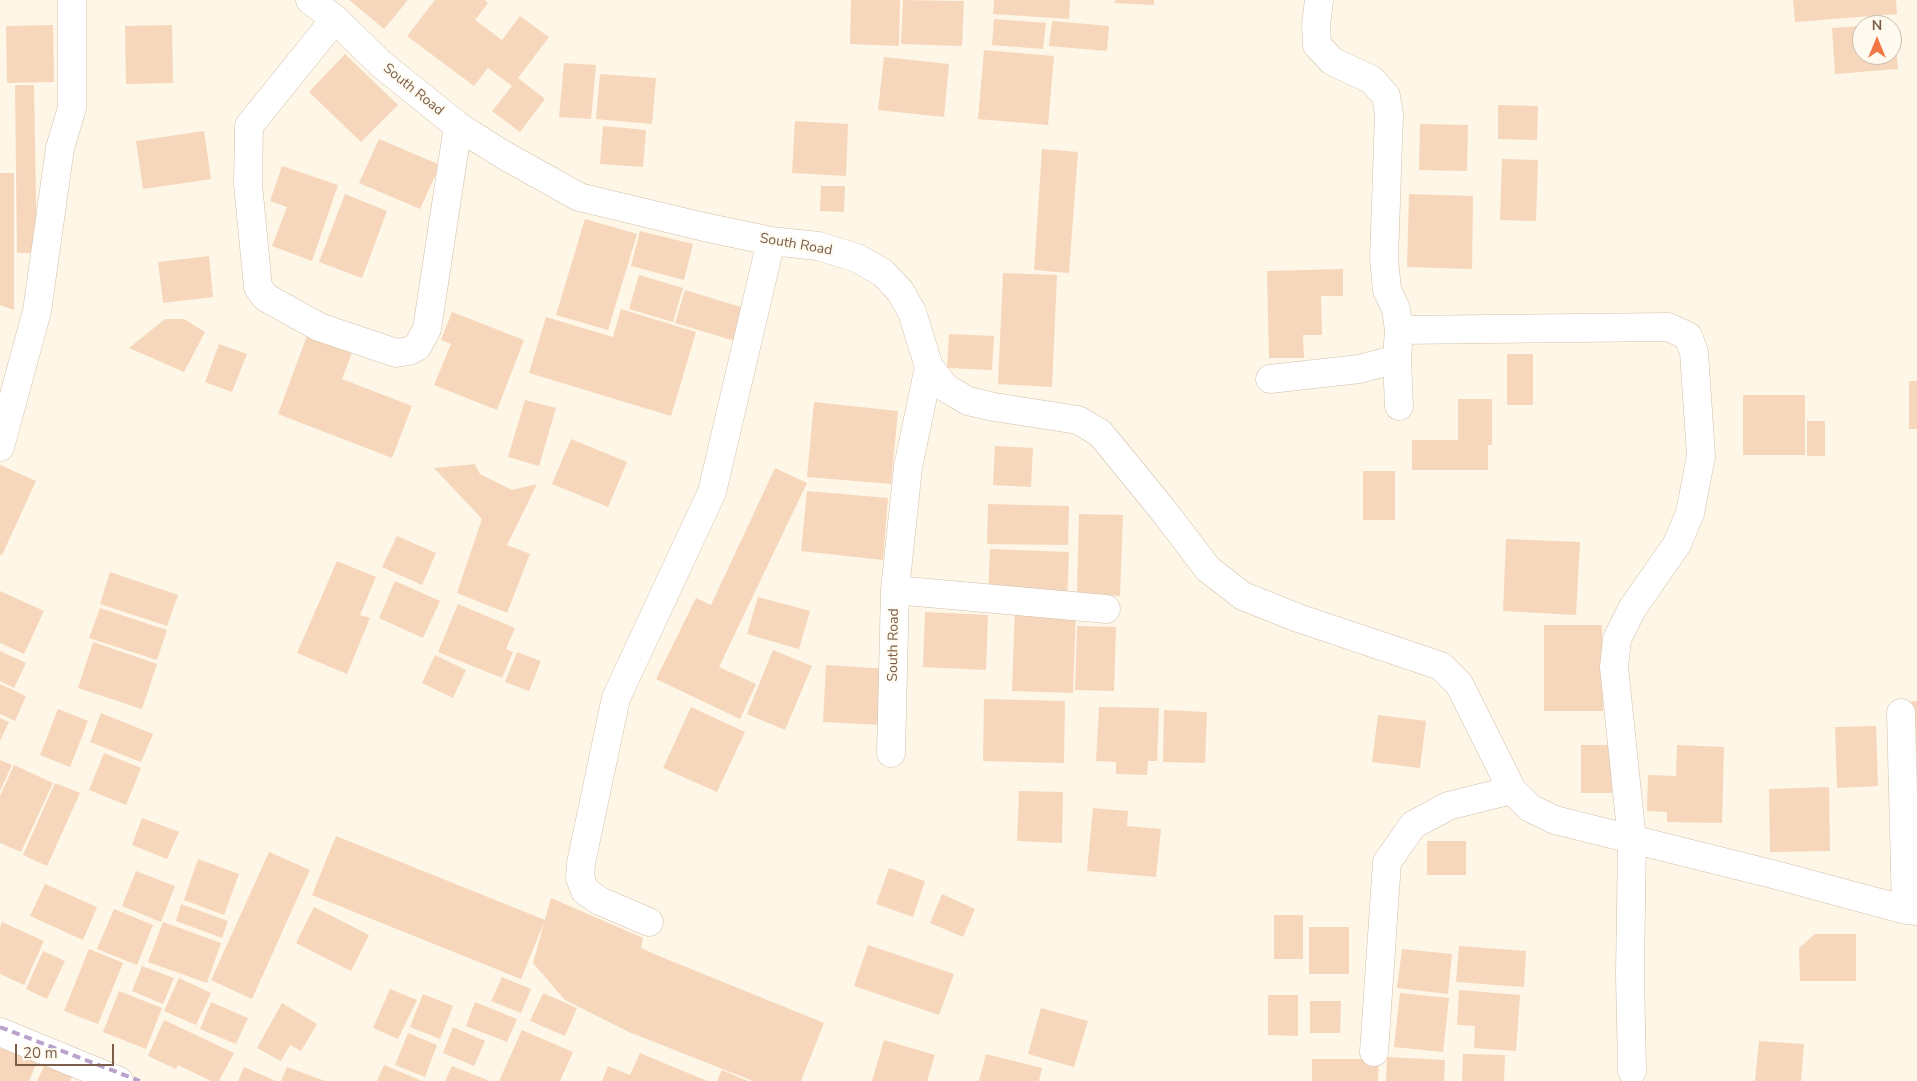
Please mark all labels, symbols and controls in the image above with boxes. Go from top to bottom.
north arrow [1852,15,1902,65]
text: N [1872,16,1882,35]
street label: South Road [379,60,447,120]
street label: South Road [758,230,834,260]
street label: South Road [885,608,903,682]
scale bar [18,1034,116,1066]
text: 20 m [23,1043,58,1063]

